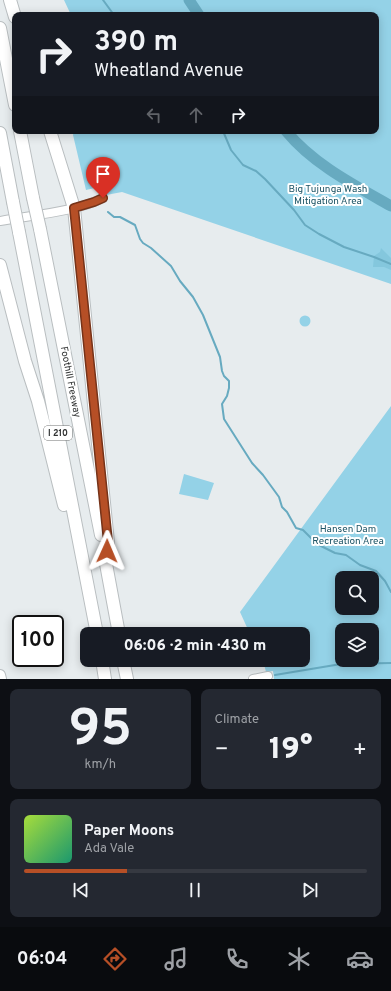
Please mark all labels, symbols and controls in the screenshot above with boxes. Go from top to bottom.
text: 390 m [94,25,178,61]
icon: right [28,28,80,80]
text: Wheatland Avenue [94,60,243,83]
icon: left [143,104,165,126]
icon: ahead [185,104,207,126]
icon: right [227,104,249,126]
pin [86,157,120,198]
icon: arrive [92,163,114,185]
park label: Big Tujunga Wash Mitigation Area [289,183,367,208]
street label: Foothill Freeway [57,345,83,419]
road number: I 210 [44,426,72,440]
park label: Hansen Dam Recreation Area [312,523,384,548]
position arrow [86,530,128,572]
map controls [335,571,379,667]
button: search [335,571,379,615]
speed limit sign: 100 [12,615,64,667]
button: layers [335,623,379,667]
text: 06:06 · 2 min · 430 m [124,637,266,656]
text: 95 [68,698,132,764]
text: Climate [215,712,259,728]
text: 19° [269,732,312,769]
text: − [215,737,229,764]
text: + [353,737,367,764]
text: km/h [84,757,116,773]
text: Paper Moons [84,822,174,841]
text: Ada Vale [84,841,134,857]
icon: previous [70,879,92,901]
icon: pause [184,879,206,901]
icon: next [299,879,321,901]
icon: directions [101,945,129,973]
icon: music [162,945,190,973]
icon: phone [223,945,251,973]
icon: climate [285,945,313,973]
icon: car [346,945,374,973]
text: 06:04 [17,948,67,971]

